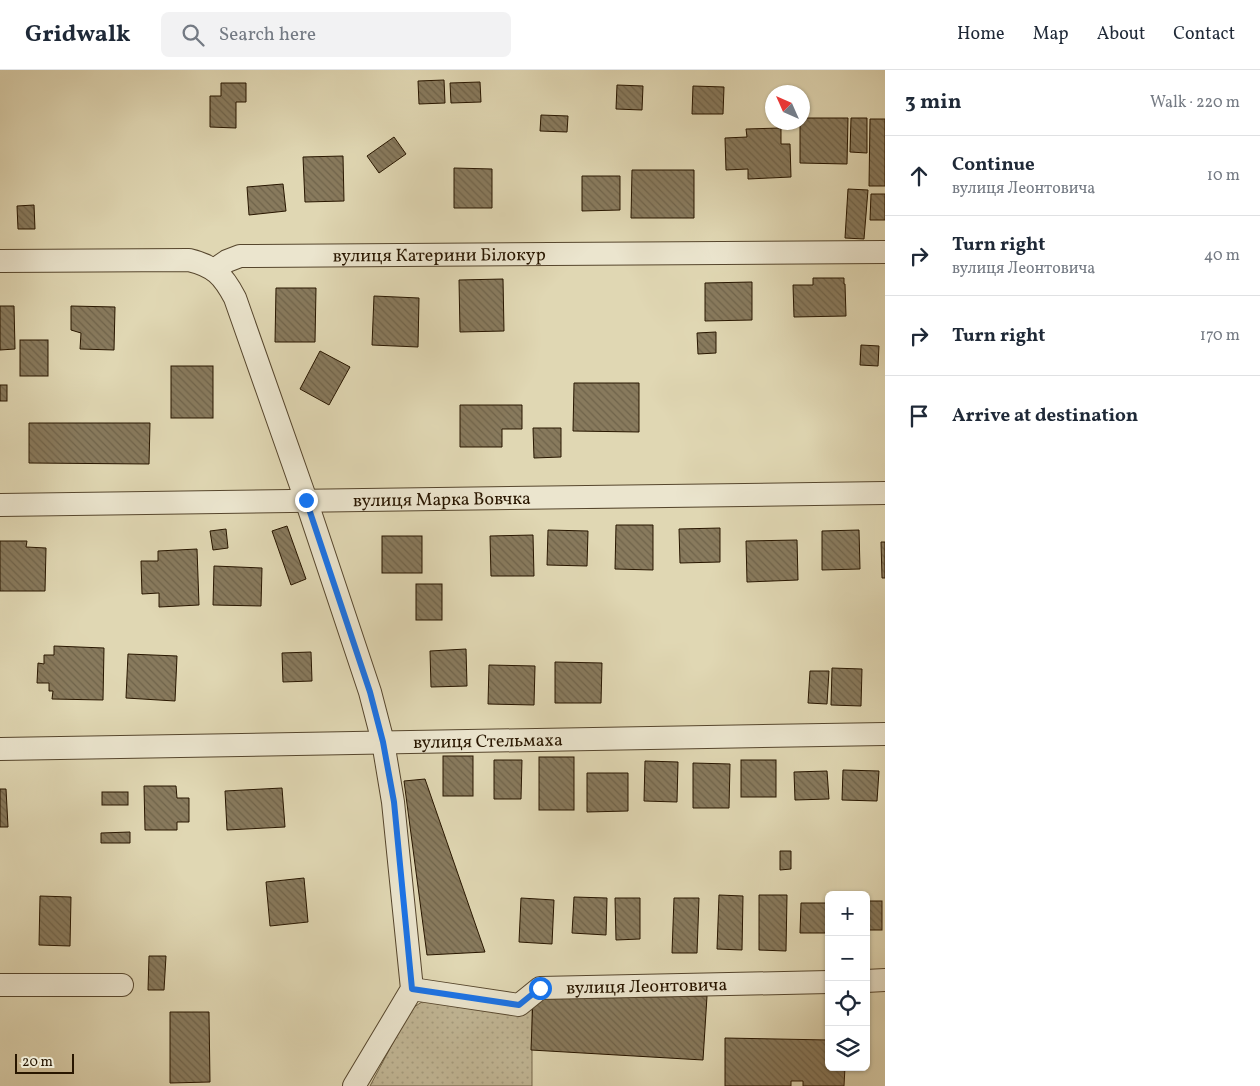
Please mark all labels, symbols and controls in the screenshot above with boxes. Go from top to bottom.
search box [161,12,511,57]
text: Gridwalk [25,18,131,52]
icon: search [179,21,207,49]
text: Search here [219,22,316,48]
text: Home [957,22,1005,47]
text: Map [1033,22,1069,47]
text: About [1097,22,1145,47]
text: Contact [1173,22,1235,47]
north arrow [765,85,810,130]
text: 3 min [905,88,961,117]
text: Walk · 220 m [1150,92,1240,114]
text: Continue [952,152,1035,178]
icon: ahead [905,162,933,190]
text: 10 m [1207,165,1240,187]
text: вулиця Леонтовича [952,178,1095,200]
text: Turn right [952,232,1045,258]
icon: right [905,242,933,270]
street label: вулиця Катерини Білокур [333,243,546,269]
text: 40 m [1204,245,1240,267]
text: вулиця Леонтовича [952,258,1095,280]
icon: right [905,322,933,350]
text: Turn right [952,323,1045,349]
text: 170 m [1200,325,1240,347]
icon: arrive [905,402,933,430]
text: Arrive at destination [952,403,1138,429]
street label: вулиця Марка Вовчка [353,487,531,514]
route end [295,489,318,512]
street label: вулиця Стельмаха [413,728,563,756]
map controls [825,891,870,1071]
button: + [825,891,870,936]
button: − [825,936,870,981]
street label: вулиця Леонтовича [566,973,728,1001]
route start [529,977,552,1000]
button: locate [825,981,870,1026]
button: layers [825,1026,870,1071]
scale bar [15,1051,74,1074]
text: 20 m [22,1053,53,1072]

